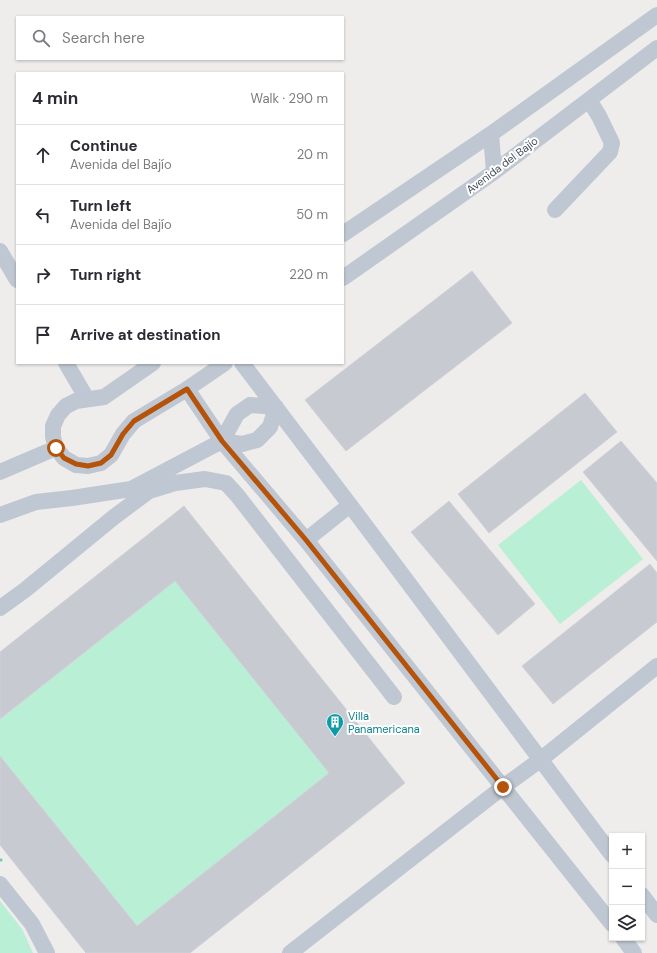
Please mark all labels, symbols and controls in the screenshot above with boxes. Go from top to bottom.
search box [16,16,344,60]
icon: search [30,27,52,49]
text: Search here [62,28,145,48]
text: 4 min [32,87,78,109]
text: Walk · 290 m [251,90,328,107]
street label: Avenida del Bajío [463,134,541,196]
text: Continue [70,136,138,156]
icon: ahead [32,144,54,166]
text: 20 m [297,146,328,163]
text: Avenida del Bajío [70,156,172,173]
text: Turn left [70,196,131,216]
icon: left [32,204,54,226]
text: 50 m [296,206,328,223]
text: Avenida del Bajío [70,216,172,233]
icon: right [32,264,54,286]
text: Turn right [70,265,141,285]
text: 220 m [289,266,328,283]
icon: arrive [32,324,54,346]
text: Arrive at destination [70,325,221,345]
route start [47,439,65,457]
place label: Villa Panamericana [348,709,420,736]
building icon: Villa Panamericana [325,712,345,737]
route end [494,778,512,796]
map controls [609,833,645,941]
button: + [609,833,645,869]
button: − [609,869,645,905]
button: layers [609,905,645,941]

